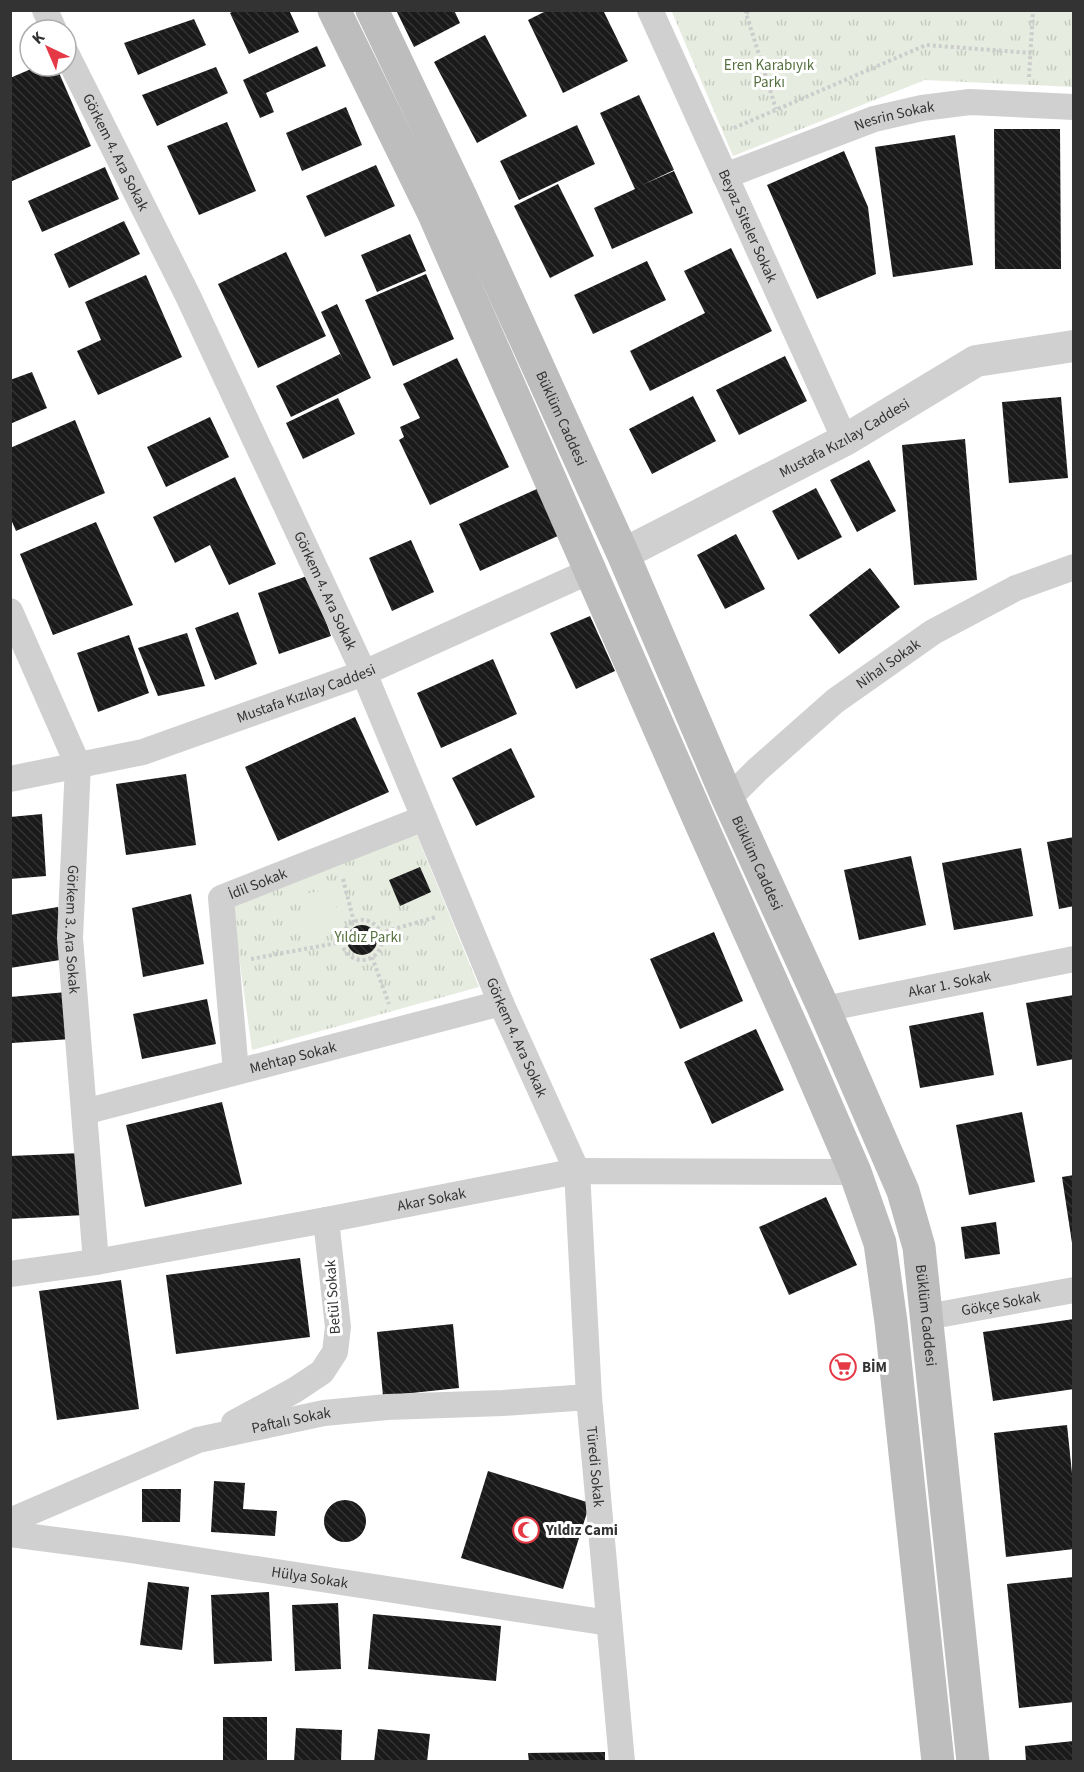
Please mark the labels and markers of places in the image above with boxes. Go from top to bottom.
supermarket icon: BİM [828,1352,858,1382]
place label: BİM [862,1357,887,1378]
mosque icon: Yıldız Cami [511,1515,541,1545]
place label: Yıldız Cami [545,1520,618,1541]

